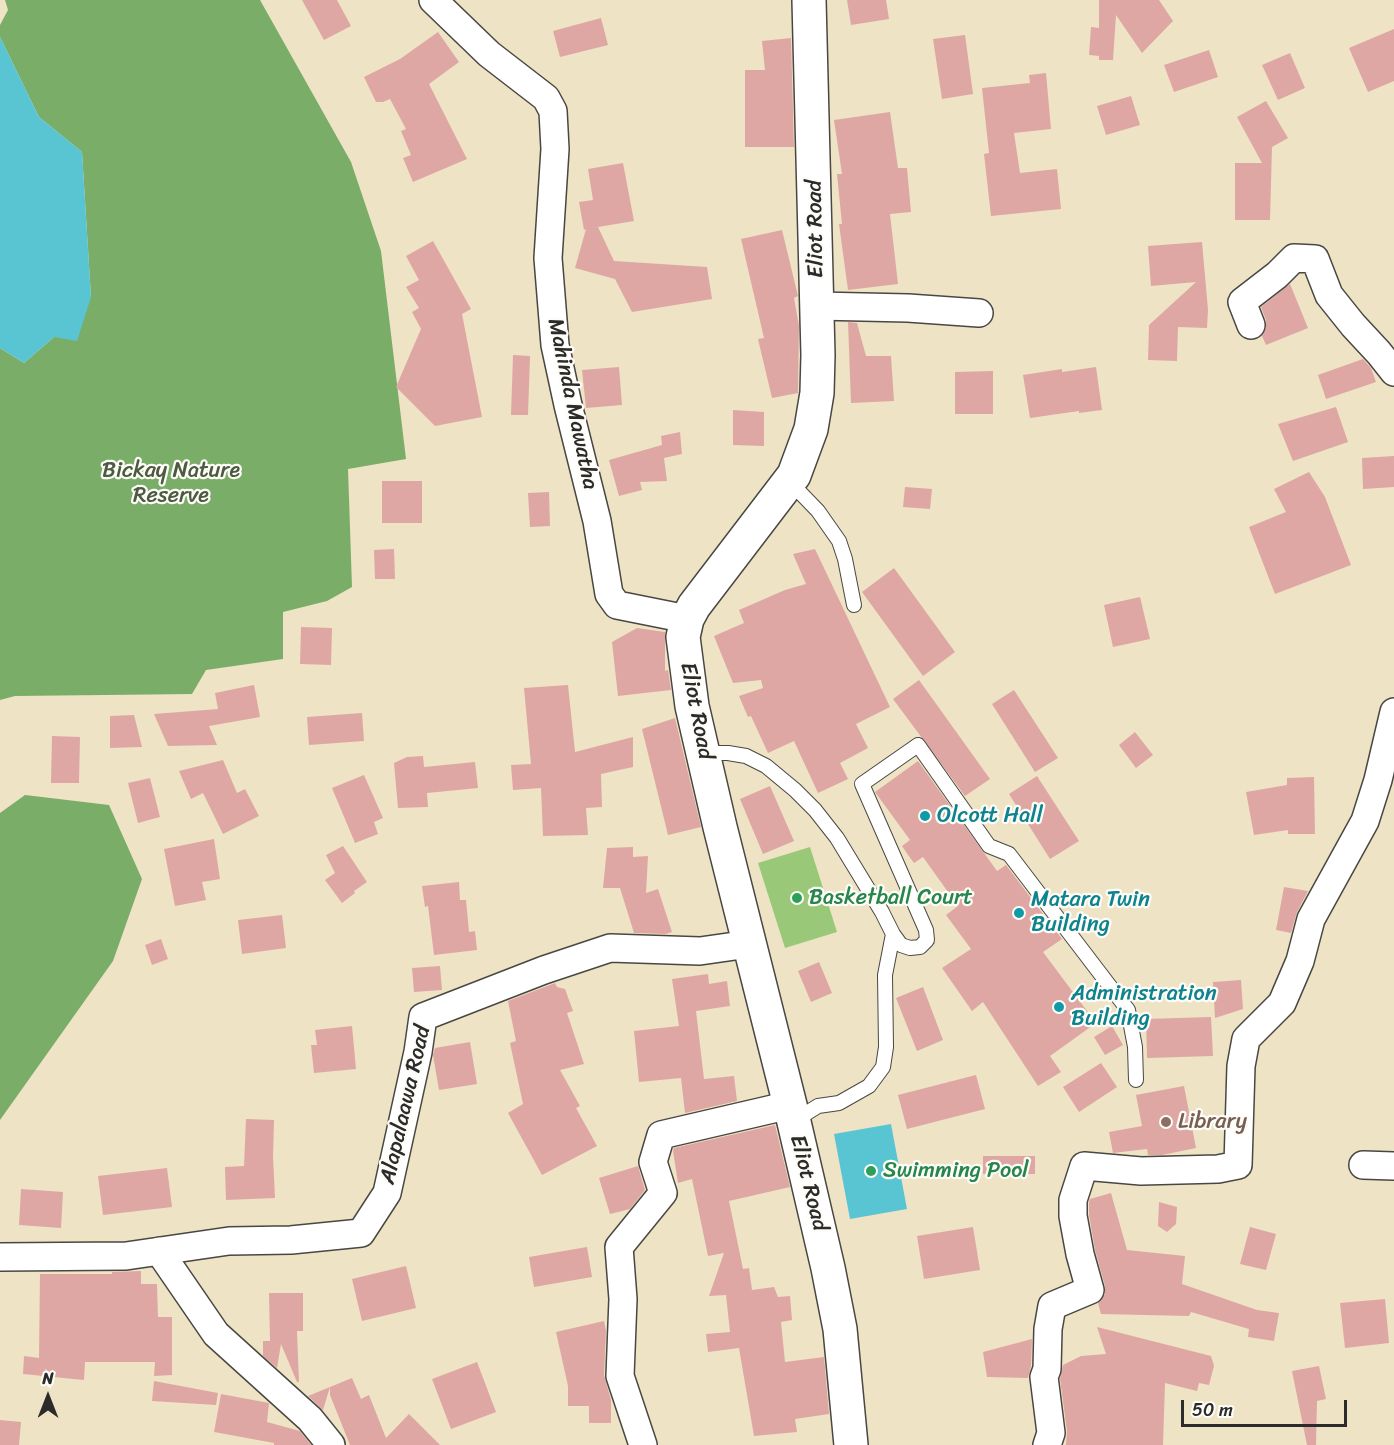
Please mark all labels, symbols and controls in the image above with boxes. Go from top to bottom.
street label: Eliot Road [802,180,830,278]
street label: Mahinda Mawatha [541,316,603,492]
park label: Bickay Nature Reserve [102,458,240,510]
street label: Eliot Road [674,660,718,762]
place label: Olcott Hall [937,803,1043,829]
marker: Olcott Hall [918,809,932,823]
place label: Basketball Court [809,885,973,911]
place label: Matara Twin Building [1031,887,1150,938]
marker: Basketball Court [790,891,804,905]
marker: Matara Twin Building [1012,906,1026,920]
place label: Administration Building [1071,981,1217,1032]
marker: Administration Building [1052,1000,1066,1014]
street label: Alapalaawa Road [375,1023,437,1187]
place label: Library [1178,1109,1247,1135]
marker: Library [1159,1115,1173,1129]
street label: Eliot Road [783,1132,833,1234]
place label: Swimming Pool [883,1158,1029,1184]
marker: Swimming Pool [864,1164,878,1178]
text: N [42,1364,54,1393]
north arrow [18,1367,78,1427]
scale bar [1184,1388,1350,1426]
text: 50 m [1192,1394,1233,1426]

